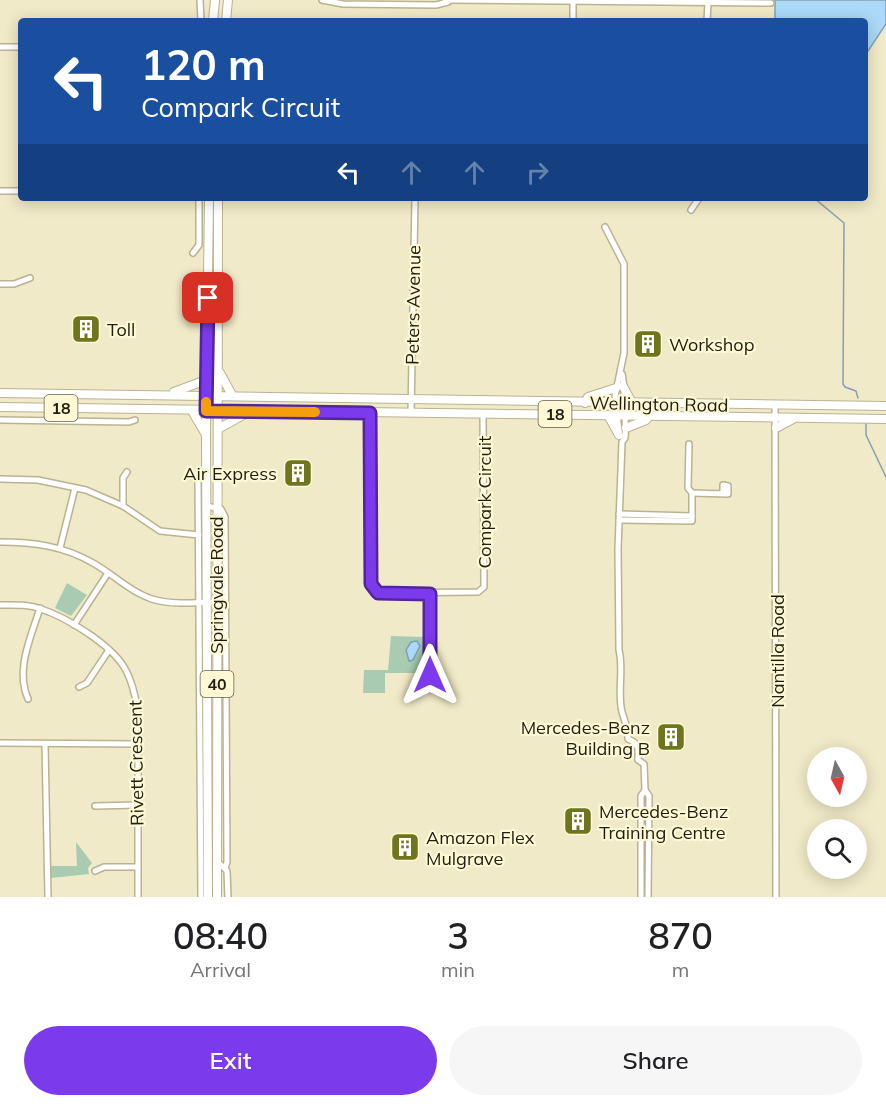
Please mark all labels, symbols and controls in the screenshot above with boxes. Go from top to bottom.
text: 120 m [141,38,266,91]
icon: left [42,42,120,120]
text: Compark Circuit [141,90,340,124]
icon: left [332,156,365,189]
icon: ahead [395,156,428,189]
icon: ahead [458,156,491,189]
icon: right [521,156,554,189]
street label: Peters Avenue [400,245,426,365]
pin [182,272,233,323]
icon: arrive [191,281,224,314]
building icon: Toll [70,313,102,345]
place label: Toll [107,318,135,341]
building icon: Workshop [632,328,664,360]
place label: Workshop [669,333,754,356]
street label: Wellington Road [589,391,729,417]
road number: 18 [44,395,78,421]
road number: 18 [538,401,572,427]
street label: Compark Circuit [473,436,496,568]
building icon: Air Express [282,457,314,489]
place label: Air Express [183,462,277,485]
street label: Springvale Road [205,516,228,654]
street label: Nantilla Road [766,594,789,708]
position arrow [398,643,462,707]
road number: 40 [200,671,234,697]
street label: Rivett Crescent [123,700,149,826]
place label: Mercedes-Benz Building B [521,716,650,760]
building icon: Mercedes-Benz Building B [655,721,687,753]
north arrow [807,747,867,807]
map controls [807,747,867,879]
place label: Mercedes-Benz Training Centre [599,800,728,844]
building icon: Mercedes-Benz Training Centre [562,805,594,837]
button: search [807,819,867,879]
place label: Amazon Flex Mulgrave [426,826,535,870]
building icon: Amazon Flex Mulgrave [389,831,421,863]
text: 08:40 [173,913,268,958]
text: 3 [447,913,469,958]
text: 870 [648,913,713,958]
text: Arrival [190,957,251,982]
text: min [441,957,475,982]
text: m [672,957,689,982]
button: Exit [24,1026,437,1095]
button: Share [449,1026,862,1095]

